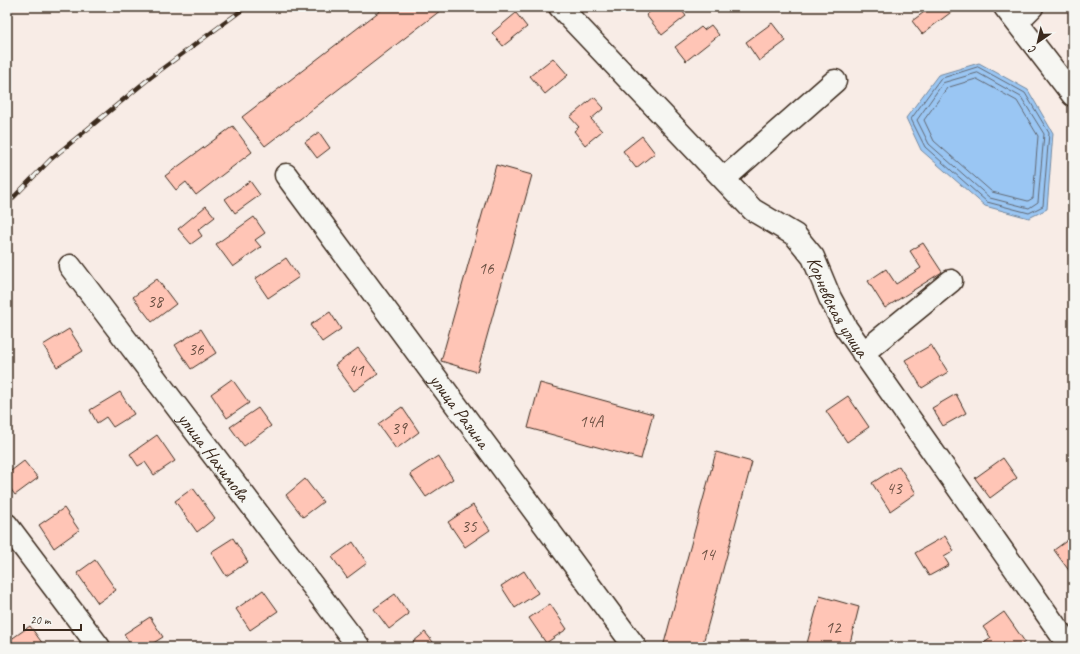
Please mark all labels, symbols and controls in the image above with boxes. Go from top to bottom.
north arrow [1018,22,1058,62]
text: С [1025,42,1039,58]
street label: Корневская улица [801,253,875,363]
house number: 16 [478,258,495,279]
house number: 38 [147,291,165,312]
house number: 36 [188,339,205,360]
house number: 41 [348,360,365,381]
street label: улица Разина [423,368,496,455]
street label: улица Нахимова [172,407,256,508]
house number: 14А [579,411,604,432]
house number: 39 [391,418,408,439]
house number: 43 [886,478,903,499]
house number: 35 [461,516,478,537]
house number: 14 [699,544,717,565]
scale bar [24,606,81,632]
text: 20 m [30,612,52,628]
house number: 12 [825,617,842,638]

